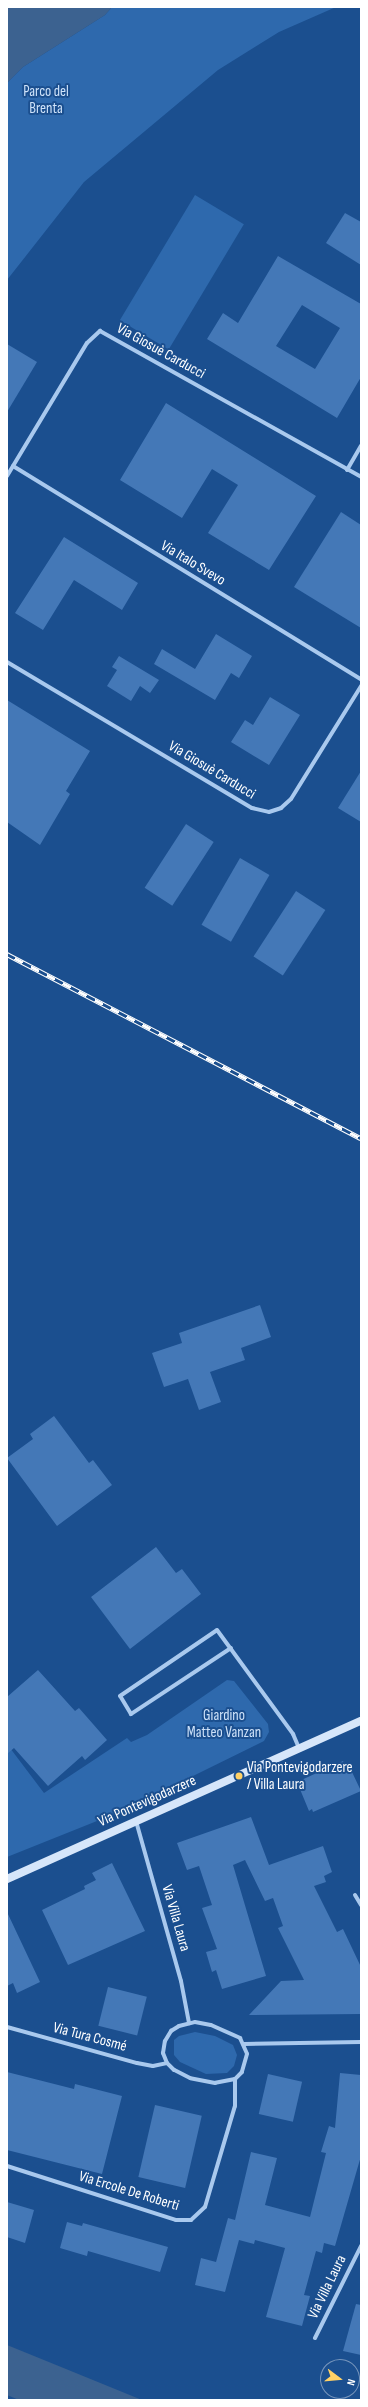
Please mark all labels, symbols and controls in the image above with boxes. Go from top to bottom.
park label: Parco del Brenta [23,82,69,117]
street label: Via Giosuè Carducci [114,319,208,383]
street label: Via Italo Svevo [157,537,229,589]
street label: Via Giosuè Carducci [165,737,259,803]
park label: Giardino Matteo Vanzan [187,1706,261,1741]
place label: Via Pontevigodarzere / Villa Laura [247,1758,353,1793]
street label: Via Pontevigodarzere [95,1771,199,1831]
marker: Via Pontevigodarzere / Villa Laura [234,1771,244,1781]
street label: Via Villa Laura [158,1883,194,1953]
street label: Via Tura Cosmé [51,2019,129,2055]
street label: Via Ercole De Roberti [77,2167,181,2215]
street label: Via Villa Laura [304,2252,350,2322]
north arrow [320,2359,360,2399]
text: N [344,2378,358,2387]

